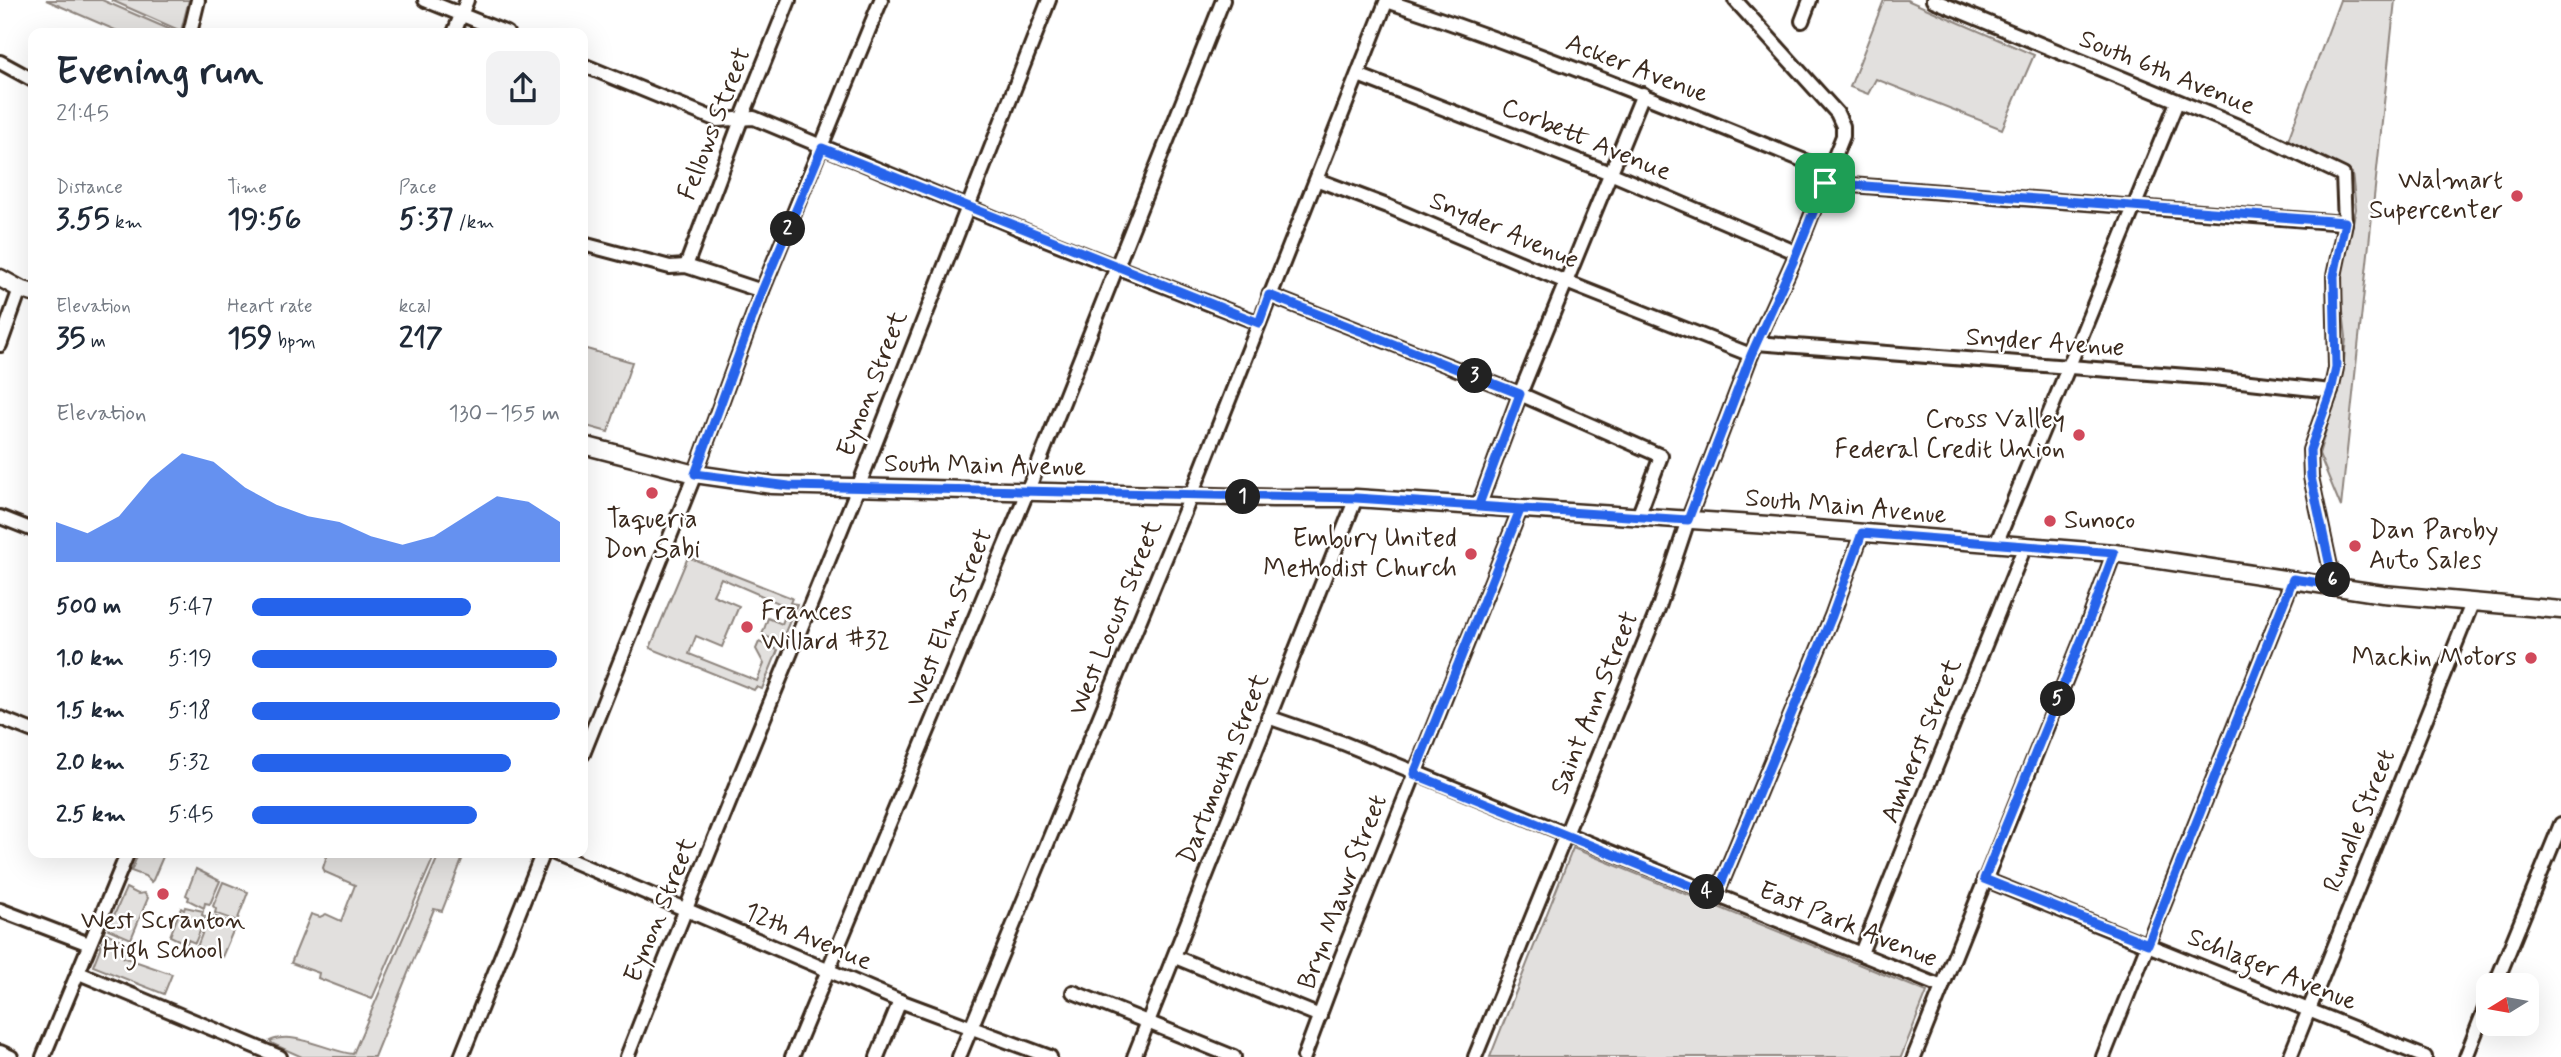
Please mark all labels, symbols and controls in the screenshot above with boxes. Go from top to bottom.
street label: South 6th Avenue [2074,22,2260,124]
street label: Acker Avenue [1561,26,1713,112]
street label: Fellows Street [670,43,760,205]
text: Evening run [56,48,263,97]
button: share [486,51,560,125]
street label: Corbett Avenue [1496,90,1676,190]
text: 21:45 [56,99,109,129]
pin [1795,153,1855,213]
icon: arrive [1806,164,1844,202]
place label: Walmart Supercenter [2369,164,2503,228]
text: Distance [56,175,123,200]
text: Time [227,175,267,200]
text: Pace [399,175,436,200]
street label: Snyder Avenue [1424,184,1584,278]
marker: Walmart Supercenter [2509,188,2525,204]
text: 3.55 [56,200,110,239]
text: 19:56 [227,200,301,239]
text: 5:37 [399,200,453,239]
text: km [110,210,143,235]
text: /km [453,210,494,235]
pin: 2 [770,212,806,246]
text: 2 [783,216,792,241]
text: Elevation [56,294,131,319]
text: Heart rate [227,294,313,319]
text: kcal [399,294,431,319]
street label: Eynon Street [830,306,916,462]
text: 35 [56,319,86,358]
text: 159 [227,319,273,358]
text: 217 [399,319,443,358]
street label: Snyder Avenue [1964,320,2126,366]
text: m [86,329,106,354]
text: bpm [273,329,316,354]
pin: 3 [1458,358,1492,394]
text: 3 [1470,363,1479,388]
text: Elevation [56,399,147,429]
text: 130–155 m [449,399,560,429]
place label: Cross Valley Federal Credit Union [1834,403,2065,467]
marker: Cross Valley Federal Credit Union [2071,427,2087,443]
street label: South Main Avenue [884,447,1086,485]
pin: 1 [1226,480,1260,514]
street label: South Main Avenue [1744,481,1948,533]
text: 1 [1238,484,1247,509]
marker: Taqueria Don Sabi [644,485,660,501]
place label: Taqueria Don Sabi [604,503,700,567]
place label: Sunoco [2064,504,2135,538]
marker: Sunoco [2042,513,2058,529]
place label: Dan Paroby Auto Sales [2369,514,2498,578]
street label: West Locust Street [1061,515,1171,721]
place label: Embury United Methodist Church [1263,522,1457,586]
street label: West Elm Street [899,524,1001,712]
marker: Dan Paroby Auto Sales [2347,538,2363,554]
marker: Embury United Methodist Church [1463,546,1479,562]
pin: 6 [2316,562,2350,598]
text: 6 [2328,567,2337,592]
text: 500 m [56,592,121,622]
text: 5:47 [168,592,213,622]
place label: Frances Willard #32 [761,595,890,659]
street label: Saint Ann Street [1543,606,1647,800]
marker: Frances Willard #32 [739,619,755,635]
place label: Mackin Motors [2352,641,2517,675]
text: 1.0 km [56,644,124,674]
text: 5:19 [168,644,212,674]
marker: Mackin Motors [2523,650,2539,666]
street label: Amherst Street [1874,654,1970,828]
street label: Dartmouth Street [1170,668,1278,870]
pin: 5 [2040,682,2076,716]
text: 5 [2052,686,2063,711]
text: 1.5 km [56,696,125,726]
text: 5:18 [168,696,211,726]
street label: Rundle Street [2316,744,2404,898]
text: 2.0 km [56,748,125,778]
text: 5:32 [168,748,210,778]
street label: Bryn Mawr Street [1290,790,1396,994]
text: 2.5 km [56,800,126,830]
text: 5:45 [168,800,214,830]
street label: Eynon Street [616,832,706,988]
pin: 4 [1690,874,1724,910]
street label: East Park Avenue [1754,874,1942,976]
text: 4 [1701,879,1712,904]
marker: West Scranton High School [155,886,171,902]
street label: 12th Avenue [739,895,877,979]
place label: West Scranton High School [81,904,245,971]
street label: Schlager Avenue [2181,921,2362,1022]
north arrow [2476,973,2539,1036]
map controls [2476,973,2539,1036]

